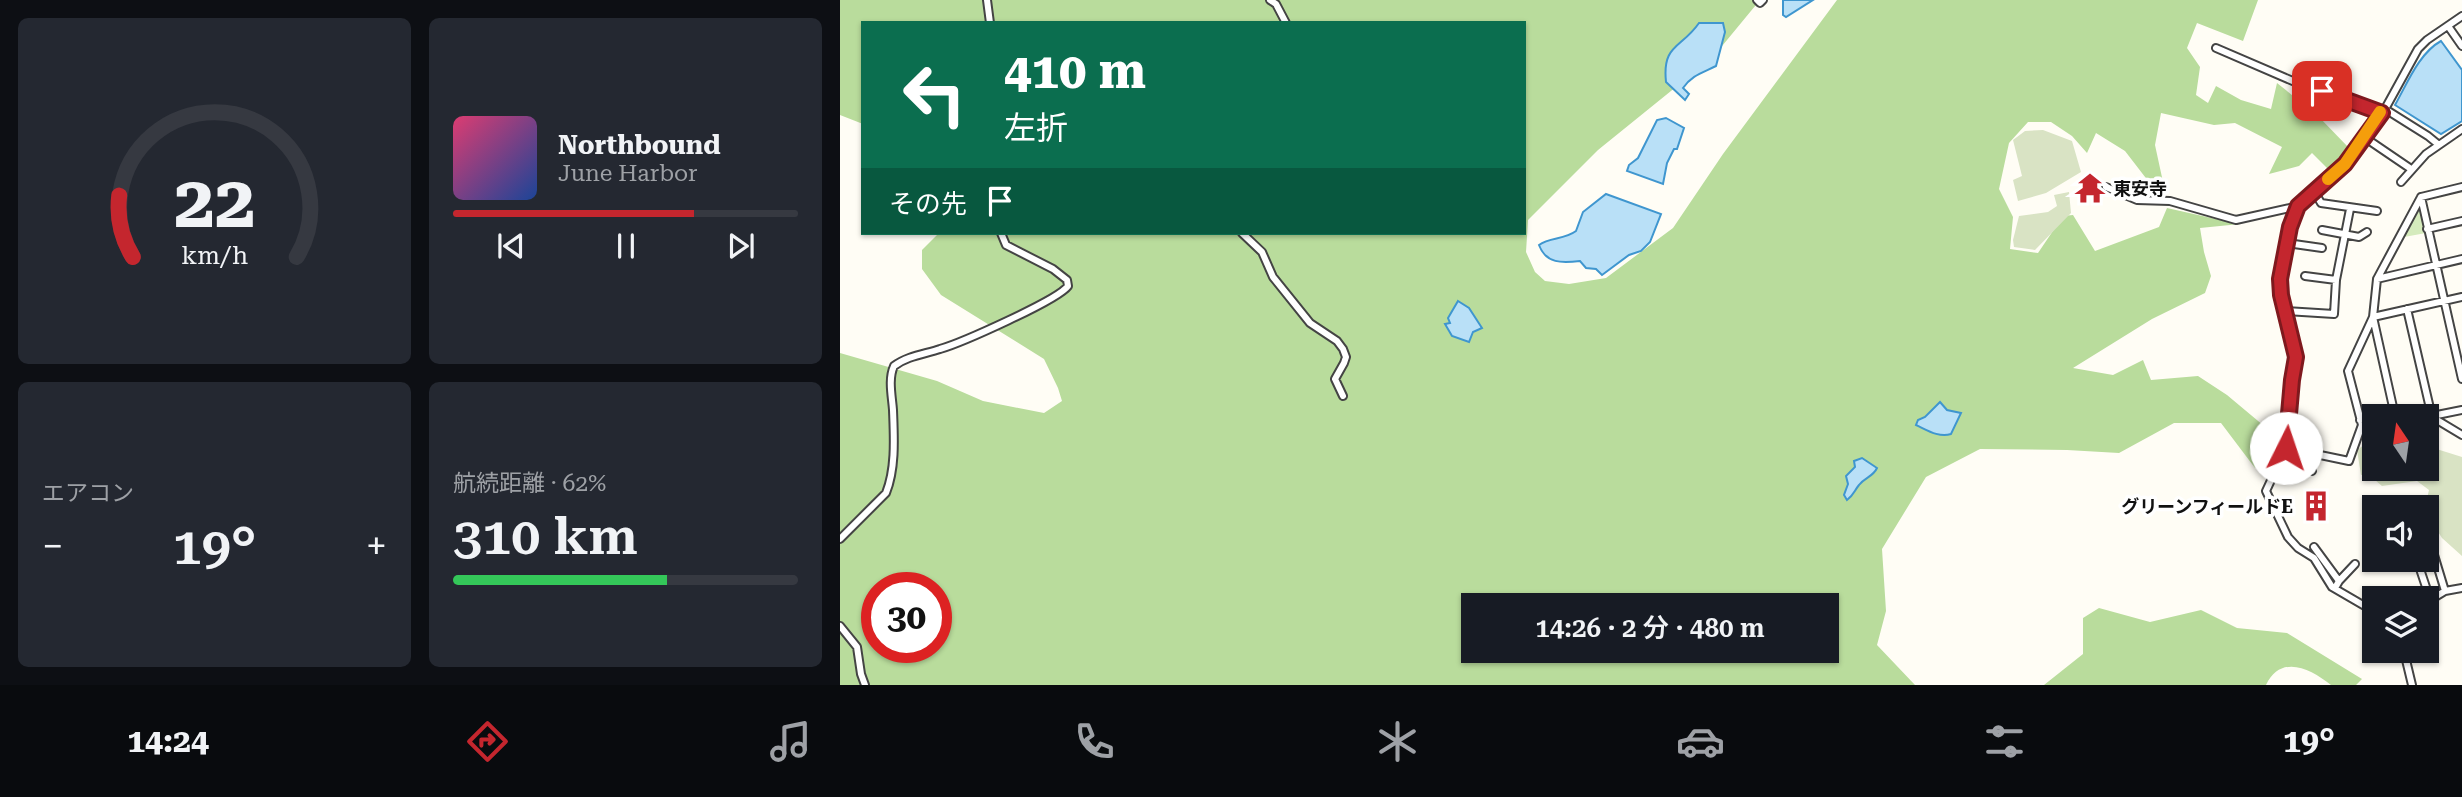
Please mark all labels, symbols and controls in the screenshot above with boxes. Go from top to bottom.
text: 410 m [1004,43,1146,100]
icon: left [889,49,980,140]
pin [2292,61,2352,121]
icon: arrive [2303,72,2341,110]
text: 左折 [1004,109,1068,147]
text: Northbound [558,130,721,160]
text: 22 [174,160,255,245]
text: June Harbor [558,160,698,187]
temple icon: 東安寺 [2073,171,2107,205]
place label: 東安寺 [2113,178,2167,199]
icon: arrive [981,182,1019,220]
text: その先 [889,189,967,219]
icon: previous [492,227,530,265]
icon: pause [607,227,645,265]
icon: next [722,227,760,265]
text: km/h [181,241,248,270]
north arrow [2362,404,2440,481]
map controls [2362,404,2439,663]
position arrow [2249,411,2323,485]
text: 航続距離 · 62% [453,470,606,497]
text: エアコン [42,480,134,507]
building icon: グリーンフィールドE [2299,489,2333,523]
button: sound [2362,495,2439,572]
place label: グリーンフィールドE [2121,496,2293,517]
text: 310 km [453,506,638,567]
text: 19° [173,516,256,577]
text: − [42,524,63,568]
text: + [366,524,387,568]
speed limit sign: 30 [861,572,952,663]
button: layers [2362,586,2439,663]
text: 14:26 · 2 分 · 480 m [1535,613,1765,643]
icon: directions [463,717,512,766]
icon: music [766,717,815,766]
icon: phone [1070,717,1119,766]
icon: climate [1373,717,1422,766]
icon: car [1676,717,1725,766]
icon: filters [1980,717,2029,766]
text: 14:24 [127,722,209,760]
text: 19° [2283,722,2335,760]

